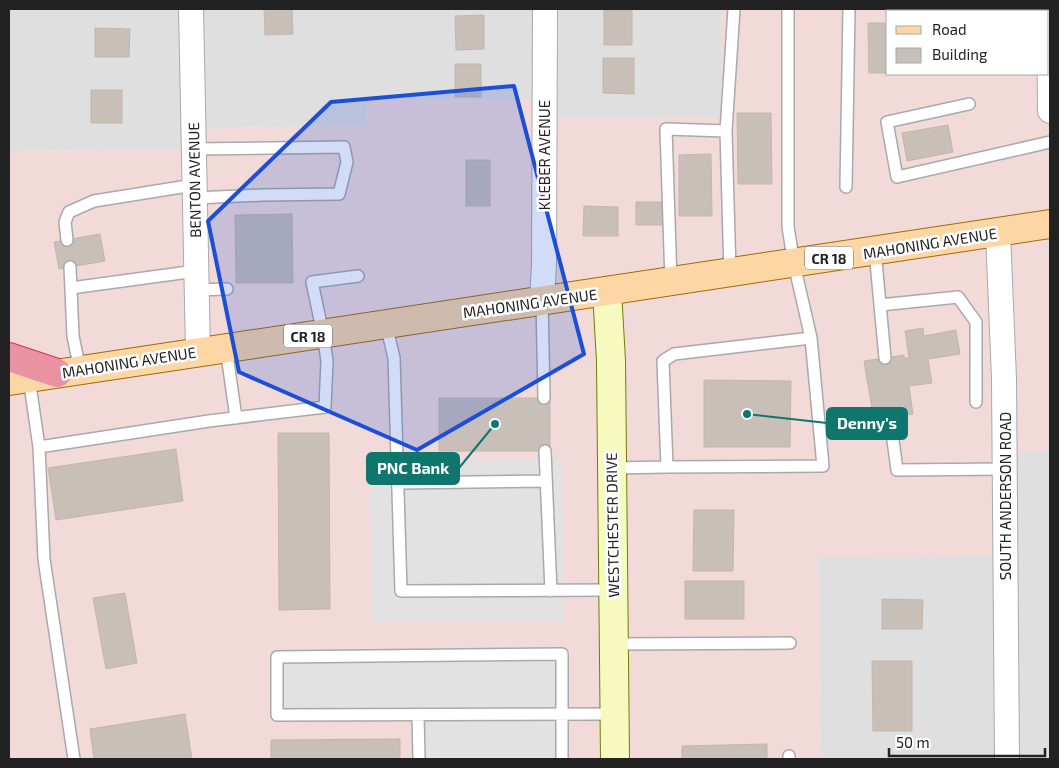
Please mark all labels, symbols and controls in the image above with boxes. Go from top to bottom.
legend [886,10,1049,75]
text: Road [932,20,967,38]
text: Building [932,45,988,63]
street label: KLEBER AVENUE [535,100,553,210]
street label: BENTON AVENUE [184,122,204,238]
street label: MAHONING AVENUE [862,224,998,262]
road number: CR 18 [805,247,853,270]
street label: MAHONING AVENUE [462,285,598,321]
road number: CR 18 [284,324,332,348]
street label: MAHONING AVENUE [61,343,197,381]
callout: Denny's [827,408,907,439]
street label: SOUTH ANDERSON ROAD [996,412,1014,580]
text: Denny's [837,413,897,433]
street label: WESTCHESTER DRIVE [602,452,622,598]
callout: PNC Bank [367,453,459,484]
text: PNC Bank [377,458,449,477]
scale bar [889,726,1045,758]
text: 50 m [896,733,930,751]

